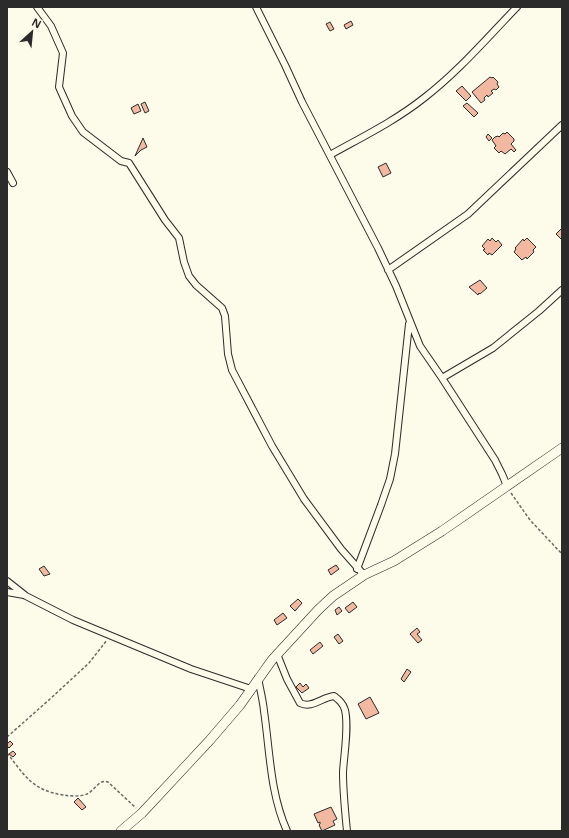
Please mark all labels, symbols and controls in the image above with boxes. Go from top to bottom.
north arrow [12,12,52,52]
text: N [29,14,44,31]

